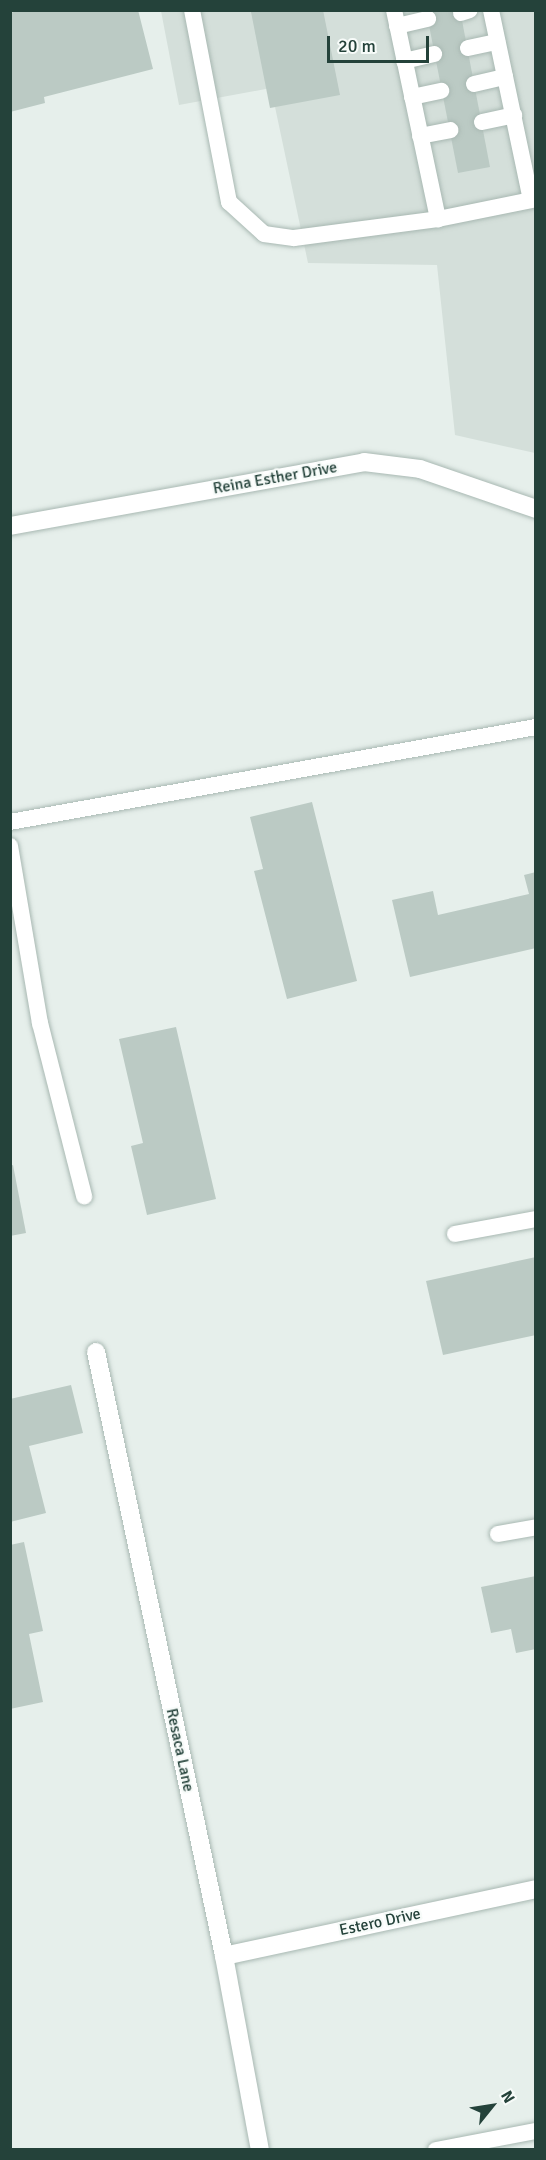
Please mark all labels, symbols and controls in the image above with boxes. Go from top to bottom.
scale bar [330,24,432,62]
text: 20 m [338,35,376,57]
street label: Reina Esther Drive [211,458,339,498]
street label: Resaca Lane [162,1707,198,1793]
street label: Estero Drive [338,1904,422,1940]
north arrow [462,2076,522,2136]
text: N [496,2087,519,2107]

